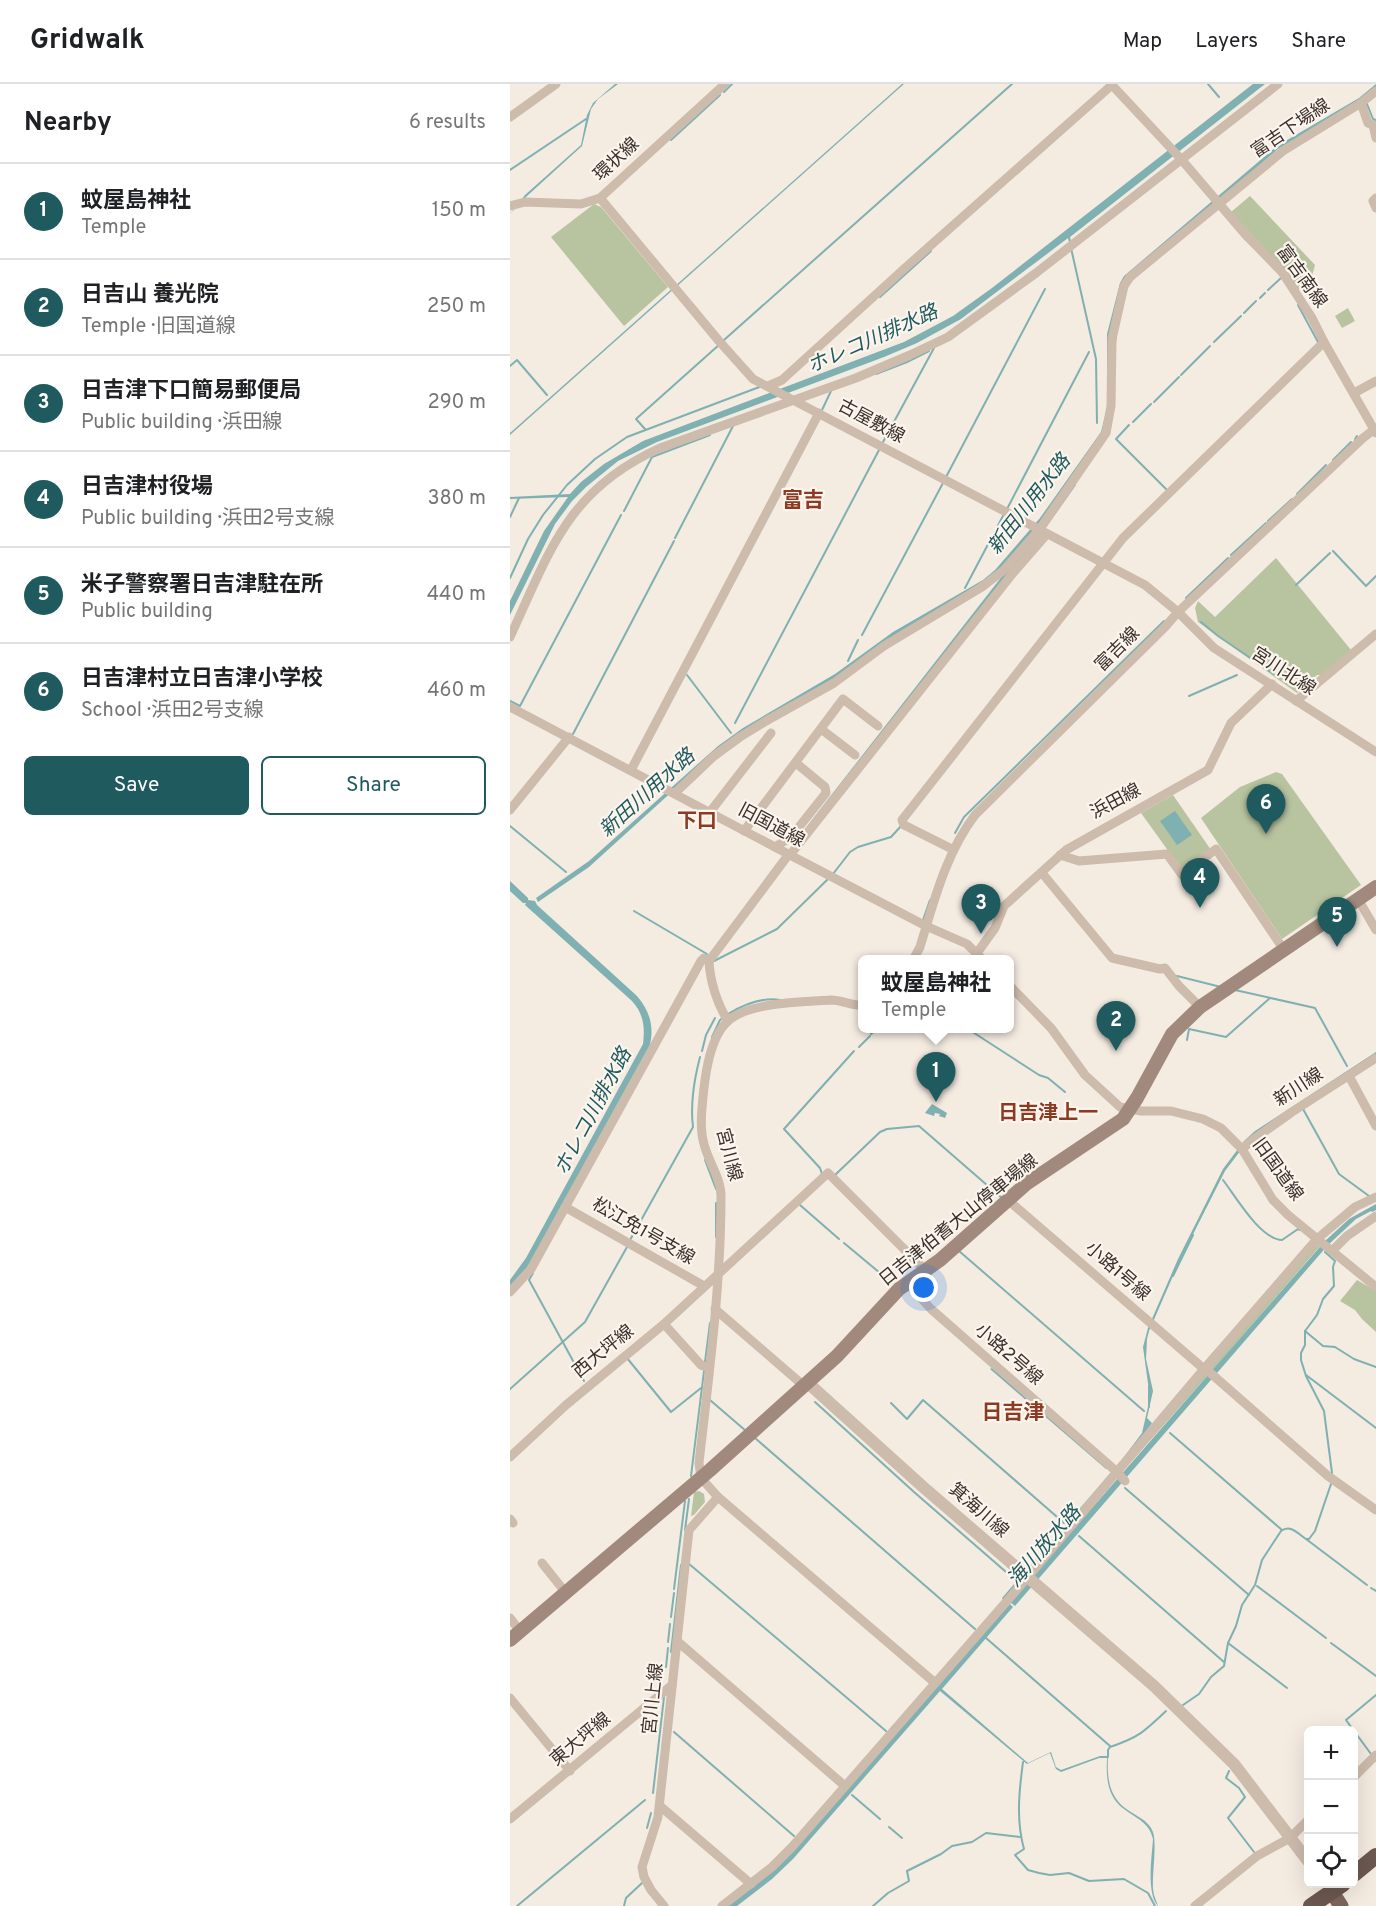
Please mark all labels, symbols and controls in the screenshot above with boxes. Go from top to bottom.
text: Gridwalk [30,23,145,59]
text: Map [1123,28,1162,55]
text: Layers [1195,28,1258,55]
text: Share [1291,28,1346,55]
street label: 富吉下場線 [1247,94,1335,164]
text: Nearby [24,107,112,140]
text: 6 results [409,110,486,136]
street label: 環状線 [589,133,645,187]
text: 蚊屋島神社 [81,188,191,215]
text: 1 [40,198,48,224]
text: 150 m [432,198,486,224]
text: Temple [81,215,146,241]
street label: 富吉南線 [1271,241,1331,313]
text: 日吉山 養光院 [81,282,219,309]
text: 2 [37,294,50,320]
text: 250 m [427,294,486,320]
water label: ホレコ川排水路 [804,299,944,380]
text: Temple · 旧国道線 [81,314,236,340]
text: 日吉津下口簡易郵便局 [81,378,301,405]
text: 3 [38,390,50,416]
text: 290 m [428,390,486,416]
street label: 古屋敷線 [834,395,908,449]
text: Public building · 浜田線 [81,410,282,436]
water label: 新田川用水路 [983,448,1078,560]
text: 日吉津村役場 [81,474,213,501]
text: 4 [37,486,50,512]
text: 380 m [427,486,486,512]
district label: 富吉 [782,488,824,515]
text: Public building · 浜田2号支線 [81,506,334,532]
text: 米子警察署日吉津駐在所 [81,572,323,599]
text: 5 [37,582,50,608]
text: 440 m [427,582,486,608]
text: Public building [81,599,213,625]
street label: 富吉線 [1091,623,1145,677]
street label: 宮川北線 [1247,643,1319,701]
text: 日吉津村立日吉津小学校 [81,666,323,693]
text: 6 [37,678,50,704]
text: 460 m [427,678,486,704]
text: School · 浜田2号支線 [81,698,264,724]
water label: 新田川用水路 [595,743,703,844]
button: Save [24,756,249,815]
button: Share [261,756,486,815]
street label: 浜田線 [1087,779,1145,825]
pin: 6 [1246,784,1286,834]
street label: 旧国道線 [734,799,808,853]
district label: 下口 [677,809,717,835]
pin: 4 [1180,858,1220,908]
pin: 3 [962,884,1000,934]
pin: 5 [1318,898,1356,947]
popup [858,955,1014,1033]
text: 蚊屋島神社 [881,971,991,998]
text: Temple [881,998,946,1024]
pin: 2 [1096,1002,1136,1051]
water label: ホレコ川排水路 [550,1042,639,1180]
pin: 1 [916,1052,956,1102]
street label: 新川線 [1270,1064,1328,1112]
district label: 日吉津上一 [998,1101,1098,1127]
street label: 宮川線 [710,1126,746,1184]
street label: 旧国道線 [1247,1134,1307,1206]
street label: 日吉津伯耆大山停車場線 [875,1150,1043,1292]
street label: 松江免1号支線 [588,1193,698,1271]
street label: 小路1号線 [1080,1237,1154,1307]
your location [909,1273,938,1302]
street label: 小路2号線 [969,1319,1047,1391]
street label: 西大坪線 [569,1320,639,1384]
district label: 日吉津 [982,1400,1045,1427]
street label: 箕海川線 [943,1479,1013,1543]
water label: 海川放水路 [1002,1499,1089,1593]
street label: 宮川上線 [639,1662,669,1736]
street label: 東大坪線 [546,1708,616,1772]
map controls [1304,1726,1358,1888]
button: + [1304,1726,1358,1780]
button: − [1304,1780,1358,1834]
button: locate [1304,1834,1358,1888]

